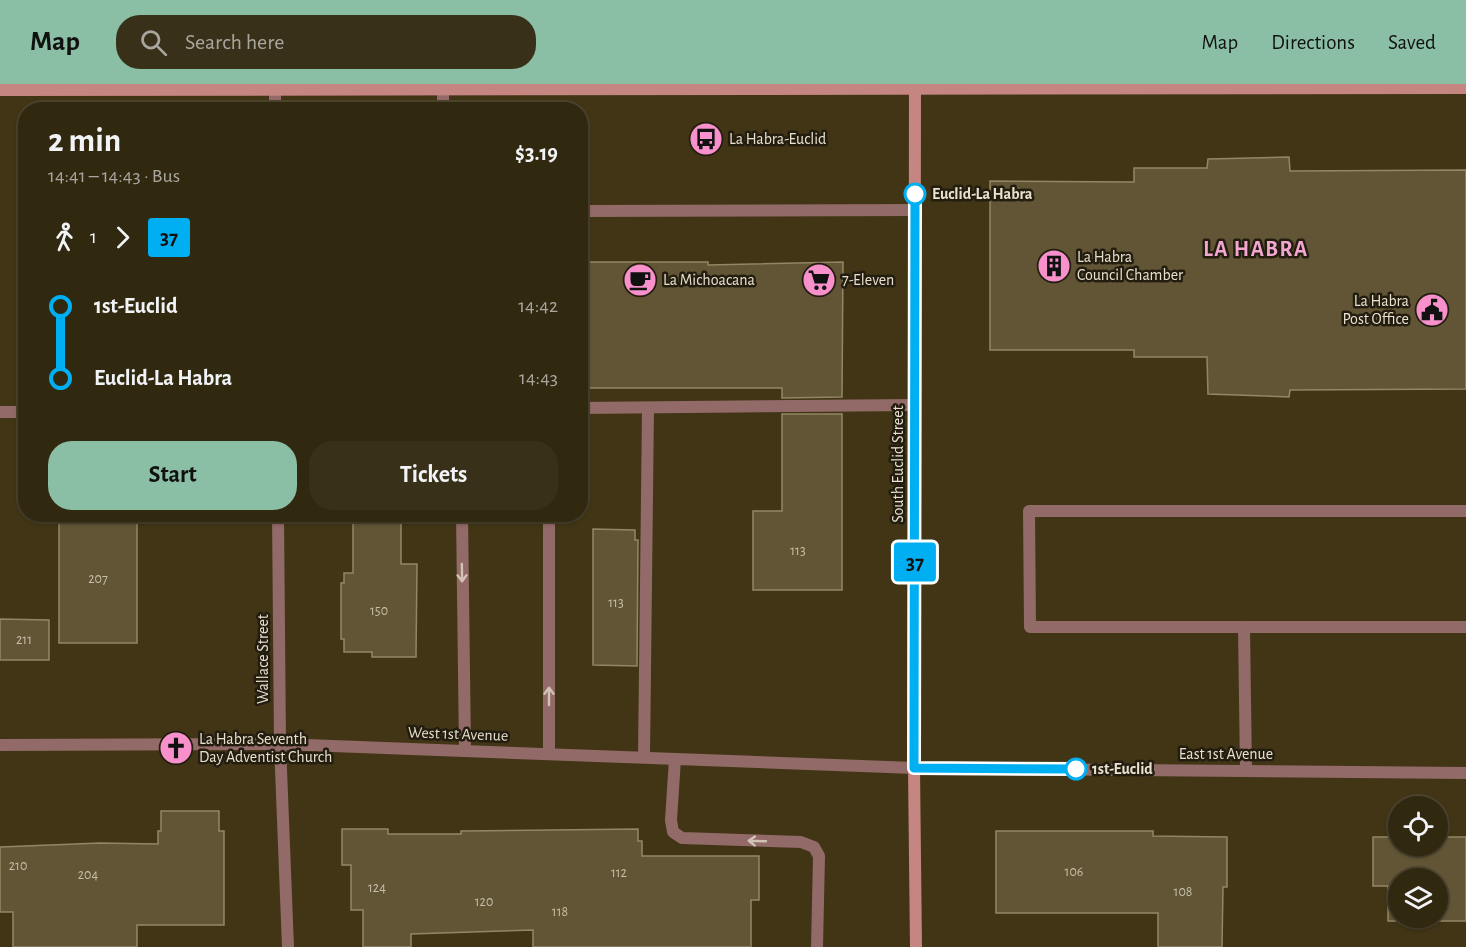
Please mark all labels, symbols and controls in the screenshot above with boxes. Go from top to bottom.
search box [116,15,536,69]
icon: search [137,26,170,59]
text: Map [30,28,80,56]
text: Search here [185,31,284,53]
text: Map [1202,32,1238,53]
text: Directions [1271,32,1355,53]
text: Saved [1388,32,1436,53]
bus stop icon: La Habra-Euclid [688,121,724,157]
text: 2 min [48,125,121,158]
place label: La Habra-Euclid [729,131,826,147]
text: $3.19 [515,142,558,164]
text: 14:41 – 14:43 · Bus [48,166,180,186]
marker: Euclid-La Habra [904,183,926,205]
place label: Euclid-La Habra [932,186,1033,202]
icon: walk [48,221,81,254]
icon: forward [106,221,139,254]
text: 1 [90,227,97,247]
text: 37 [160,227,178,248]
district label: LA HABRA [1203,238,1309,260]
building icon: La Habra Council Chamber [1036,248,1072,284]
place label: La Habra Council Chamber [1077,249,1184,283]
cafe icon: La Michoacana [622,262,658,298]
supermarket icon: 7-Eleven [801,262,837,298]
place label: La Michoacana [663,272,755,288]
place label: 7-Eleven [842,272,894,288]
public building icon: La Habra Post Office [1414,292,1450,328]
place label: La Habra Post Office [1342,293,1409,327]
text: 1st-Euclid [94,295,178,317]
text: 14:42 [518,296,558,316]
text: Euclid-La Habra [94,367,232,389]
text: 14:43 [519,368,558,388]
street label: South Euclid Street [890,405,906,523]
button: Start [48,441,297,510]
button: Tickets [309,441,558,510]
line badge: 37 [888,542,942,582]
house number: 113 [790,544,806,558]
text: 37 [906,552,924,573]
one-way arrow [456,562,468,582]
house number: 207 [88,572,108,586]
house number: 113 [608,596,624,610]
house number: 150 [370,604,388,618]
street label: Wallace Street [255,614,271,704]
house number: 211 [16,633,32,647]
one-way arrow [543,686,555,706]
street label: West 1st Avenue [408,724,508,744]
church icon: La Habra Seventh Day Adventist Church [158,730,194,766]
place label: La Habra Seventh Day Adventist Church [199,731,332,766]
street label: East 1st Avenue [1179,746,1273,762]
marker: 1st-Euclid [1065,758,1087,780]
place label: 1st-Euclid [1092,761,1153,777]
map controls [1388,796,1448,928]
button: locate [1388,796,1448,856]
one-way arrow [747,835,767,846]
house number: 210 [9,859,27,873]
house number: 106 [1065,865,1083,879]
house number: 112 [611,866,627,880]
house number: 204 [78,868,99,882]
button: layers [1388,868,1448,928]
house number: 124 [368,881,386,895]
house number: 108 [1174,885,1192,899]
house number: 120 [475,895,493,909]
house number: 118 [552,905,568,919]

